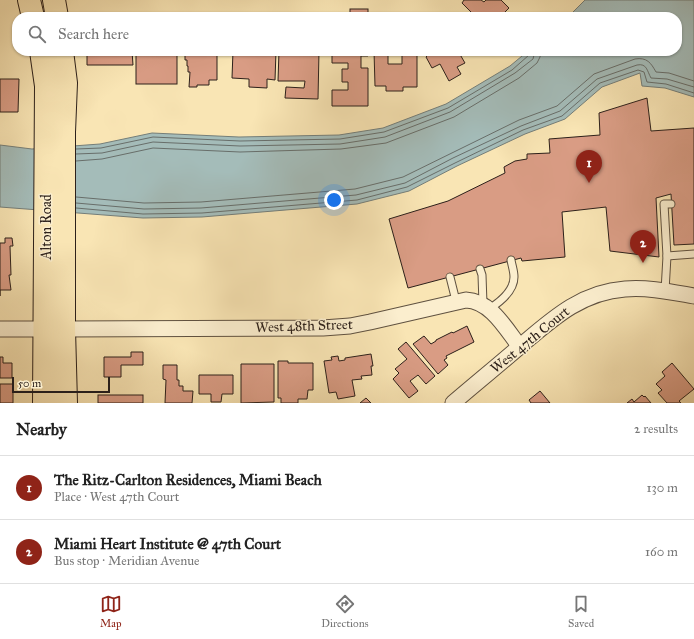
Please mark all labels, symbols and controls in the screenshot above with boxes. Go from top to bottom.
search box [12,12,682,56]
icon: search [26,23,48,45]
text: Search here [58,25,129,43]
pin: 1 [576,150,602,183]
your location [324,190,344,210]
street label: Alton Road [38,194,55,261]
pin: 2 [630,230,656,263]
street label: West 47th Court [487,303,573,377]
street label: West 48th Street [255,316,353,336]
scale bar [12,375,110,394]
text: 50 m [18,377,41,390]
text: Nearby [16,419,67,440]
text: 2 results [634,421,678,437]
text: The Ritz-Carlton Residences, Miami Beach [54,471,322,489]
text: 1 [26,480,32,496]
text: 130 m [646,480,678,496]
text: Place · West 47th Court [54,489,179,505]
text: Miami Heart Institute @ 47th Court [54,535,281,553]
text: 2 [26,544,32,560]
text: 160 m [645,544,678,560]
text: Bus stop · Meridian Avenue [54,553,200,569]
tab: Map [100,593,122,630]
tab: Directions [321,593,369,630]
tab: Saved [568,593,594,630]

